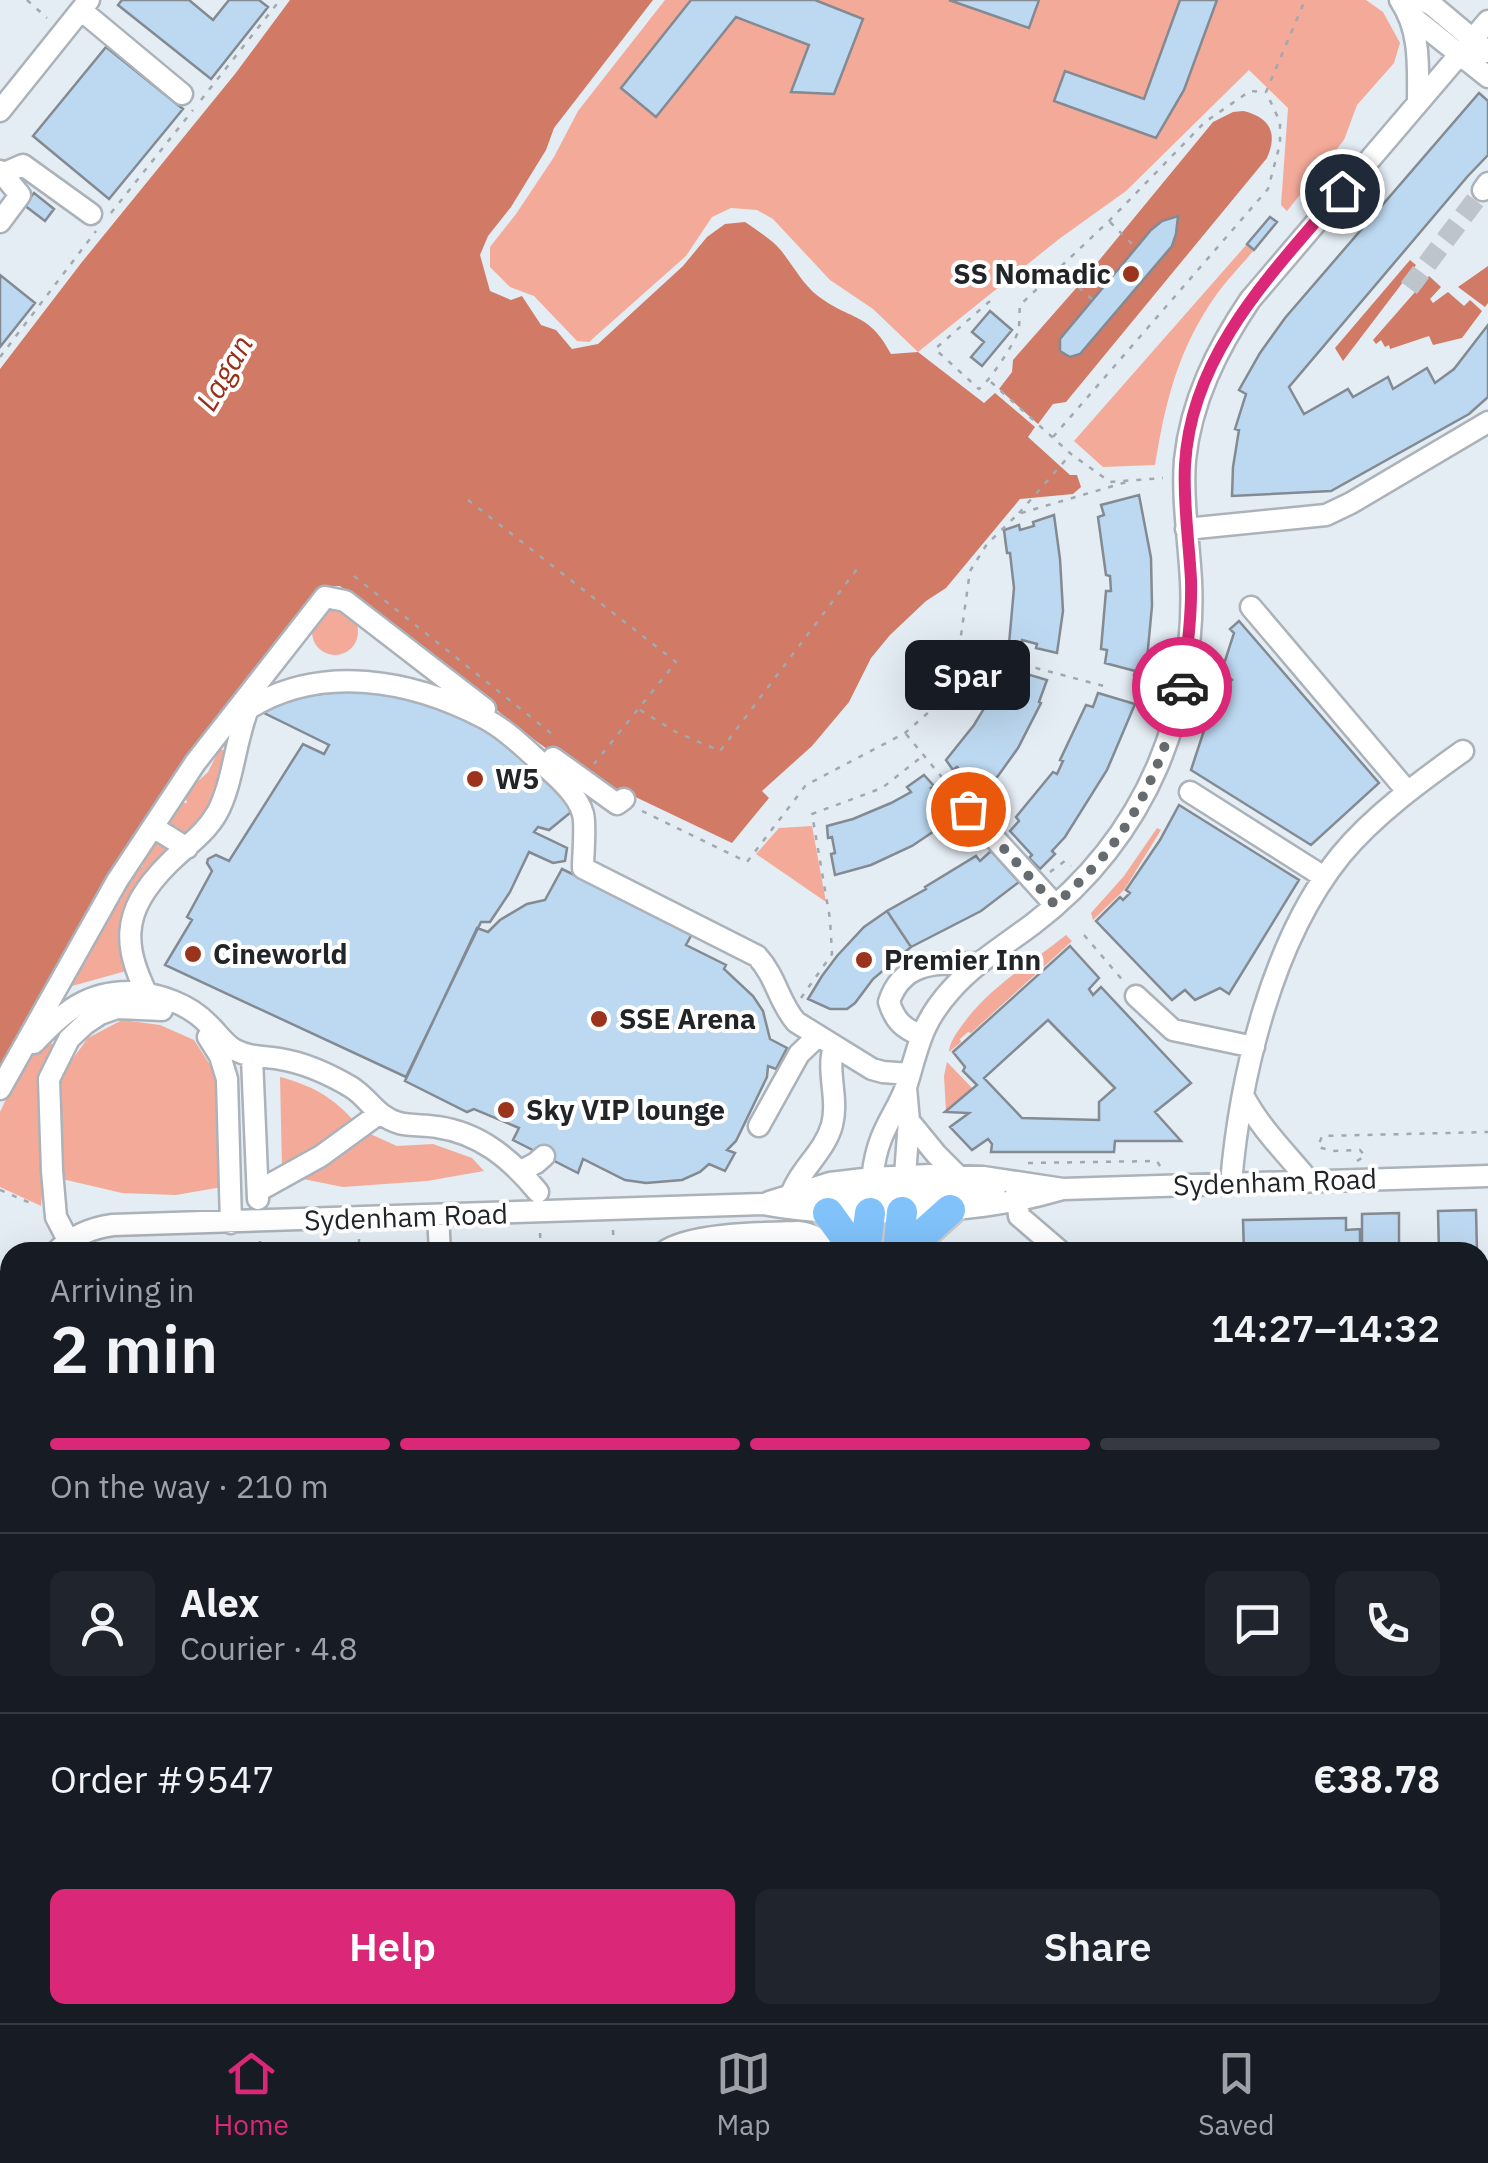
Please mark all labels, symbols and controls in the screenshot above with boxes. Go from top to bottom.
pin [1300,149,1385,234]
icon: home [1315,164,1370,219]
place label: SS Nomadic [953,255,1111,292]
marker: SS Nomadic [1120,263,1142,285]
water label: Lagan [187,327,261,417]
courier [1132,637,1232,737]
callout: Spar [906,639,1030,709]
text: Spar [933,654,1002,696]
icon: car [1155,660,1210,715]
place label: W5 [495,760,539,797]
pin [926,767,1011,852]
marker: W5 [464,768,486,790]
icon: bag [941,782,996,837]
place label: Cineworld [213,935,347,972]
place label: Premier Inn [884,941,1041,978]
marker: Cineworld [182,943,204,965]
marker: Premier Inn [853,949,875,971]
place label: SSE Arena [619,1000,756,1037]
marker: SSE Arena [588,1008,610,1030]
place label: Sky VIP lounge [526,1091,725,1128]
marker: Sky VIP lounge [495,1099,517,1121]
street label: Sydenham Road [1172,1159,1378,1204]
street label: Sydenham Road [303,1194,509,1239]
text: Arriving in [50,1269,195,1311]
text: 14:27–14:32 [1211,1303,1440,1352]
text: 2 min [50,1306,218,1391]
text: On the way · 210 m [50,1465,329,1507]
button: person [50,1571,155,1676]
button: chat [1205,1571,1310,1676]
button: phone [1335,1571,1440,1676]
text: Alex [180,1578,260,1627]
text: Courier · 4.8 [180,1627,358,1669]
text: Order #9547 [50,1754,275,1803]
text: €38.78 [1313,1754,1440,1803]
button: Help [50,1889,735,2004]
button: Share [755,1889,1440,2004]
tab: Home [214,2046,289,2143]
tab: Map [716,2046,771,2143]
tab: Saved [1198,2046,1274,2143]

